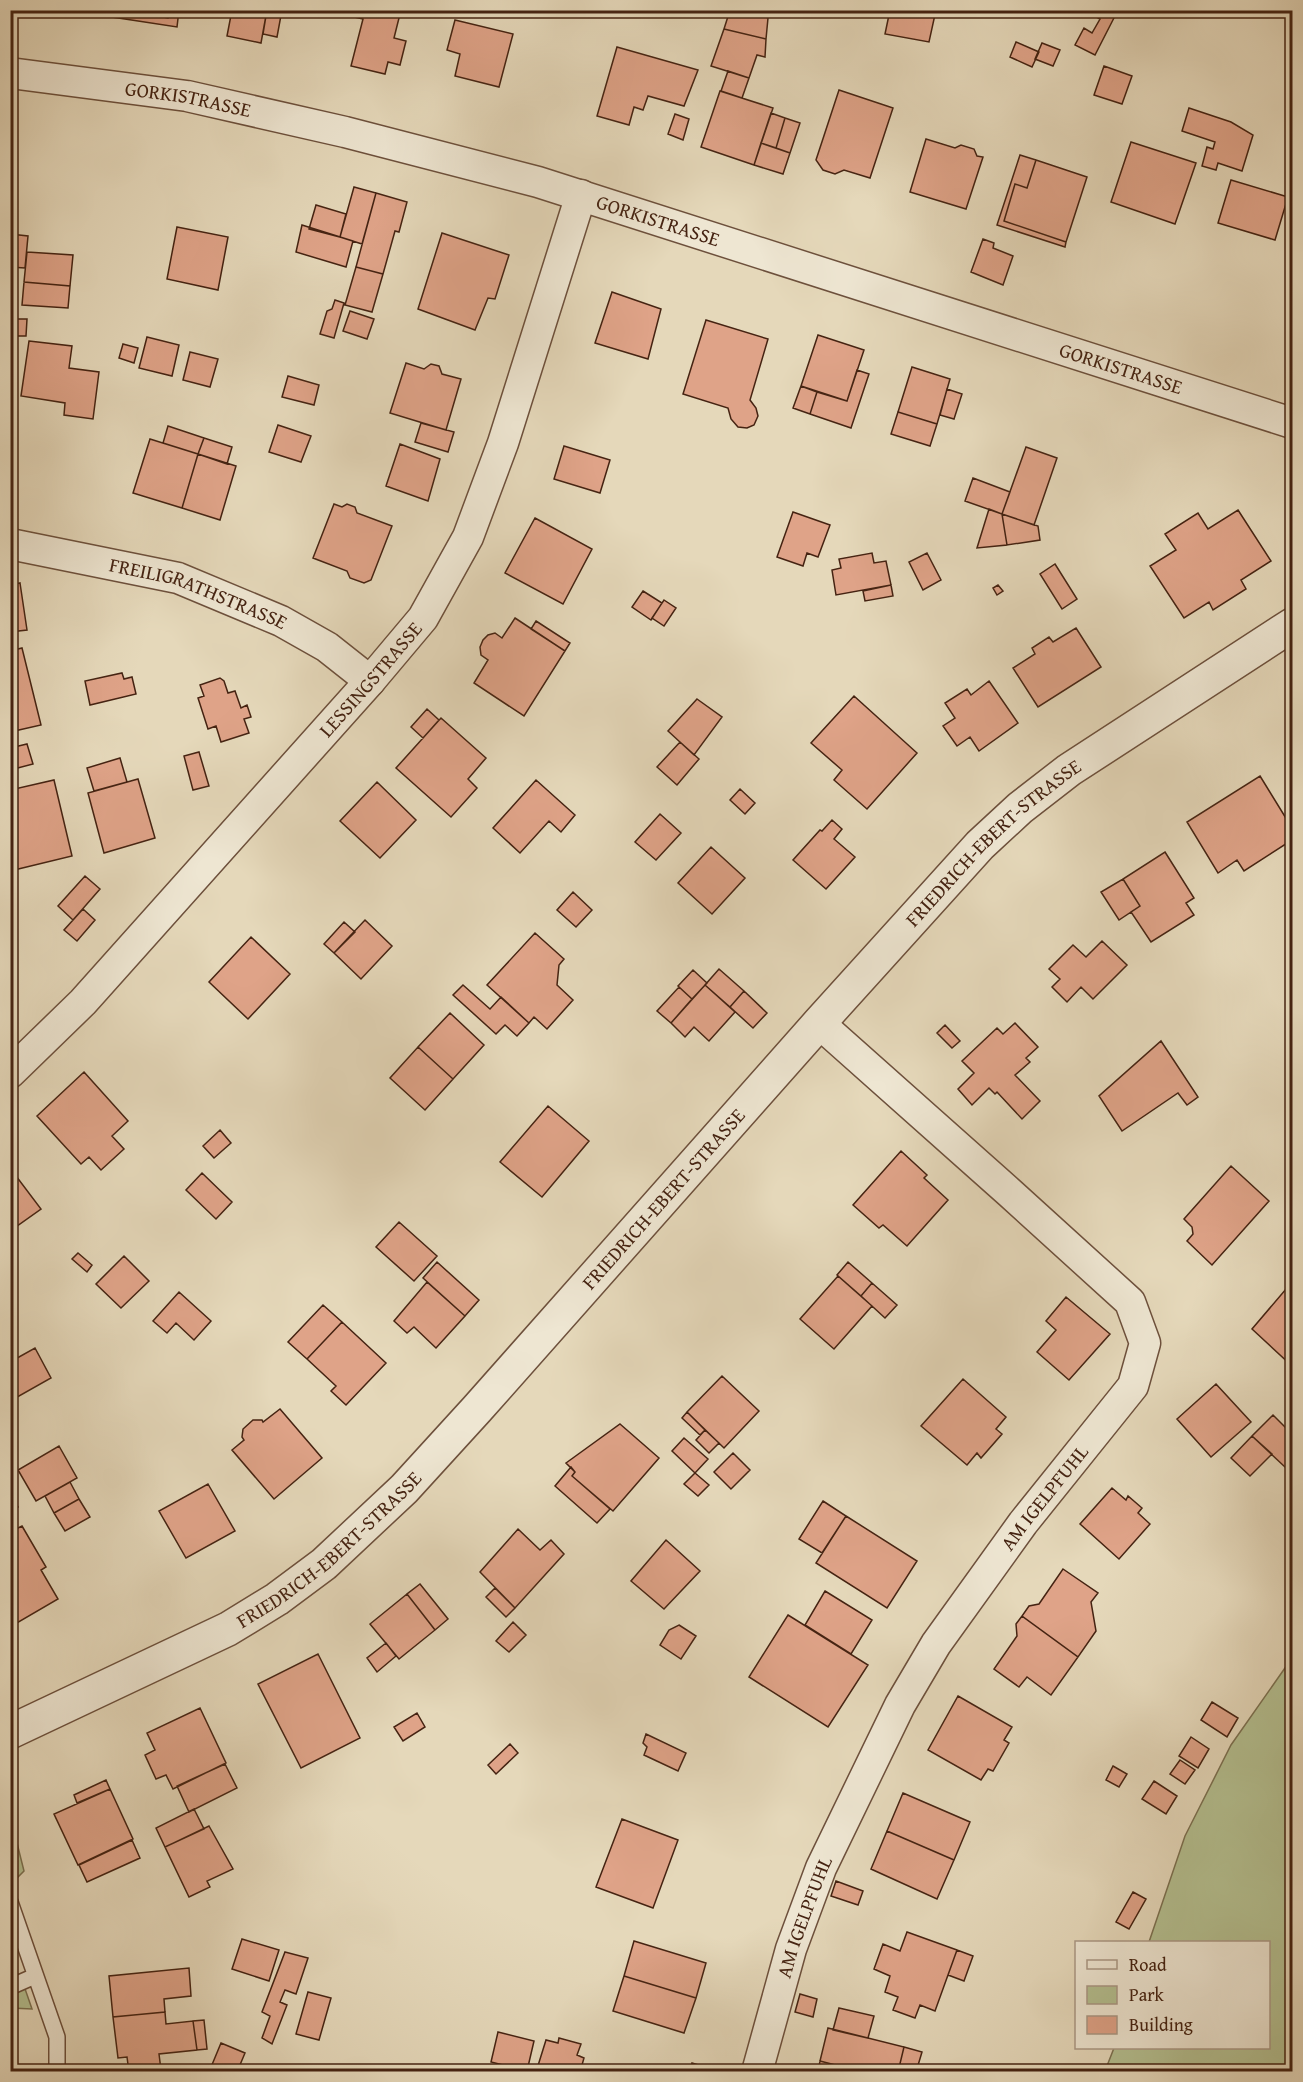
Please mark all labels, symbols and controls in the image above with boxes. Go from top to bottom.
street label: GORKISTRASSE [123,73,254,124]
street label: GORKISTRASSE [593,187,724,253]
street label: GORKISTRASSE [1056,335,1186,401]
street label: FREILIGRATHSTRASSE [107,549,293,636]
street label: LESSINGSTRASSE [312,615,428,743]
street label: FRIEDRICH-EBERT-STRASSE [898,751,1086,933]
street label: FRIEDRICH-EBERT-STRASSE [575,1101,751,1295]
street label: AM IGELPFUHL [993,1438,1095,1556]
street label: FRIEDRICH-EBERT-STRASSE [231,1464,428,1635]
street label: AM IGELPFUHL [769,1851,839,1981]
legend [1075,1941,1270,2049]
text: Road [1129,1951,1167,1978]
text: Park [1129,1981,1165,2008]
text: Building [1129,2011,1193,2038]

